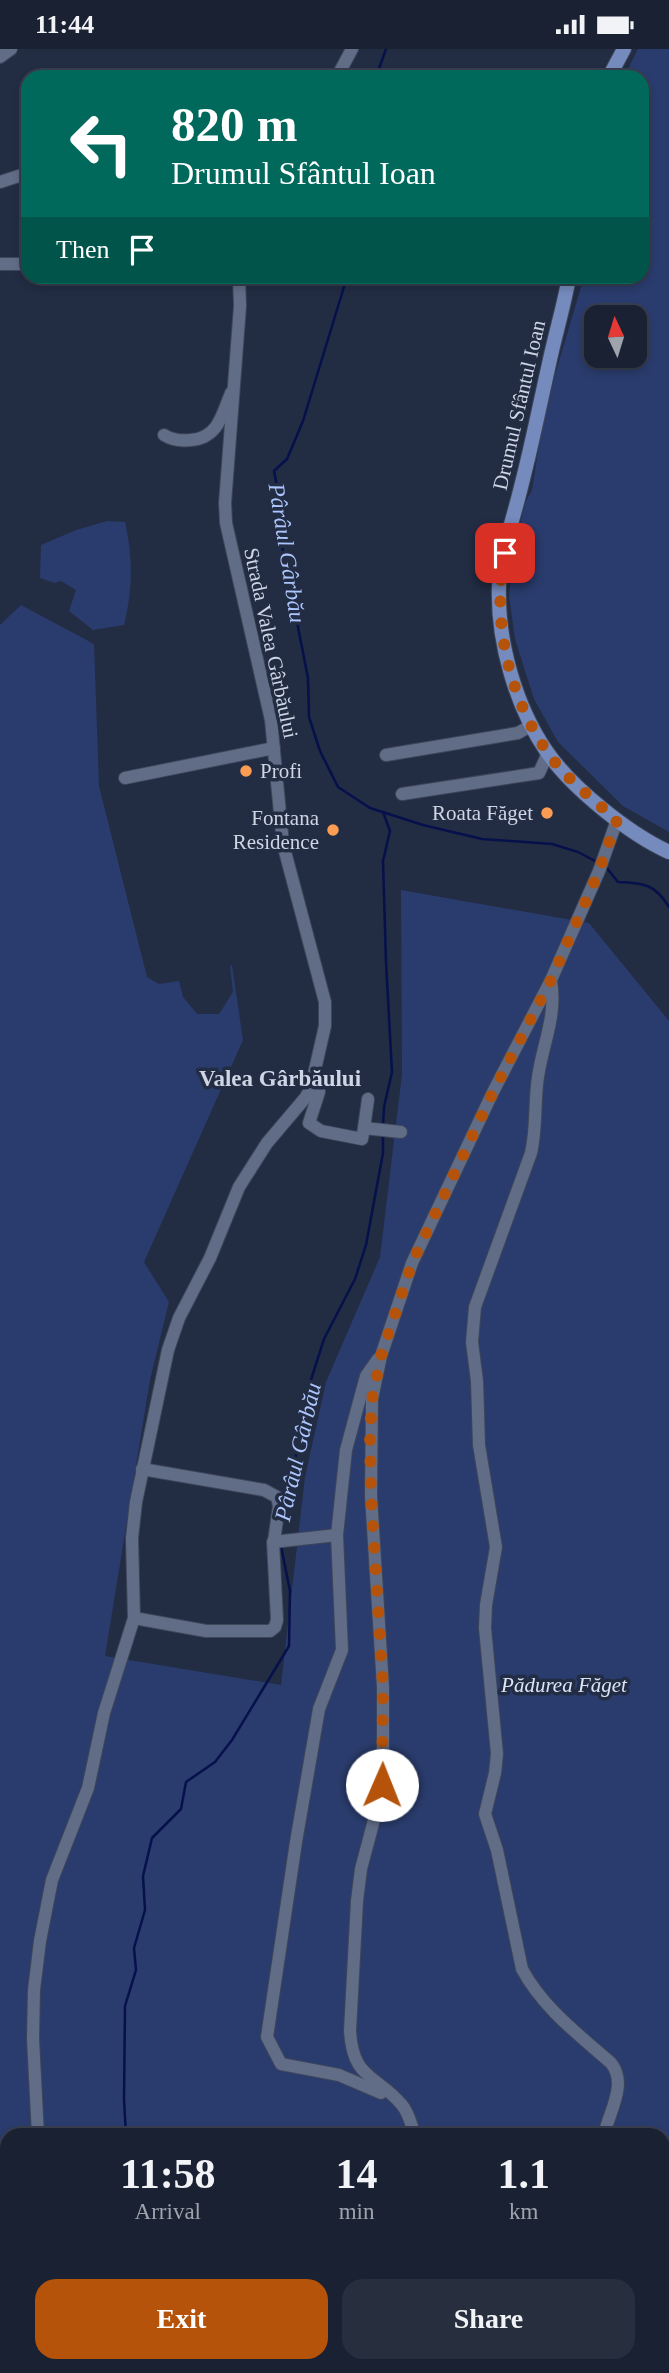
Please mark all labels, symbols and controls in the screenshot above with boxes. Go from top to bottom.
text: 11:44 [35,10,94,39]
text: 820 m [171,97,298,152]
icon: left [56,98,147,189]
text: Drumul Sfântul Ioan [171,155,436,191]
icon: arrive [123,231,161,269]
text: Then [56,235,109,264]
north arrow [584,305,648,367]
map controls [584,305,647,368]
street label: Drumul Sfântul Ioan [488,317,550,492]
water label: Pârâul Gârbău [263,480,310,625]
pin [475,523,535,583]
icon: arrive [486,534,524,572]
street label: Strada Valea Gârbăului [239,545,303,741]
place label: Profi [260,759,302,783]
marker: Profi [238,763,254,779]
place label: Roata Făget [432,801,533,825]
marker: Roata Făget [539,805,555,821]
place label: Fontana Residence [233,806,320,854]
marker: Fontana Residence [325,822,341,838]
district label: Valea Gârbăului [199,1066,362,1091]
water label: Pârâul Gârbău [270,1380,326,1525]
park label: Pădurea Făget [500,1673,628,1697]
position arrow [345,1748,419,1822]
text: 11:58 [120,2151,216,2197]
text: 14 [336,2151,378,2197]
text: 1.1 [498,2151,550,2197]
text: Arrival [135,2199,201,2224]
text: min [339,2199,374,2224]
text: km [509,2199,538,2224]
button: Exit [35,2279,328,2359]
button: Share [342,2279,635,2359]

